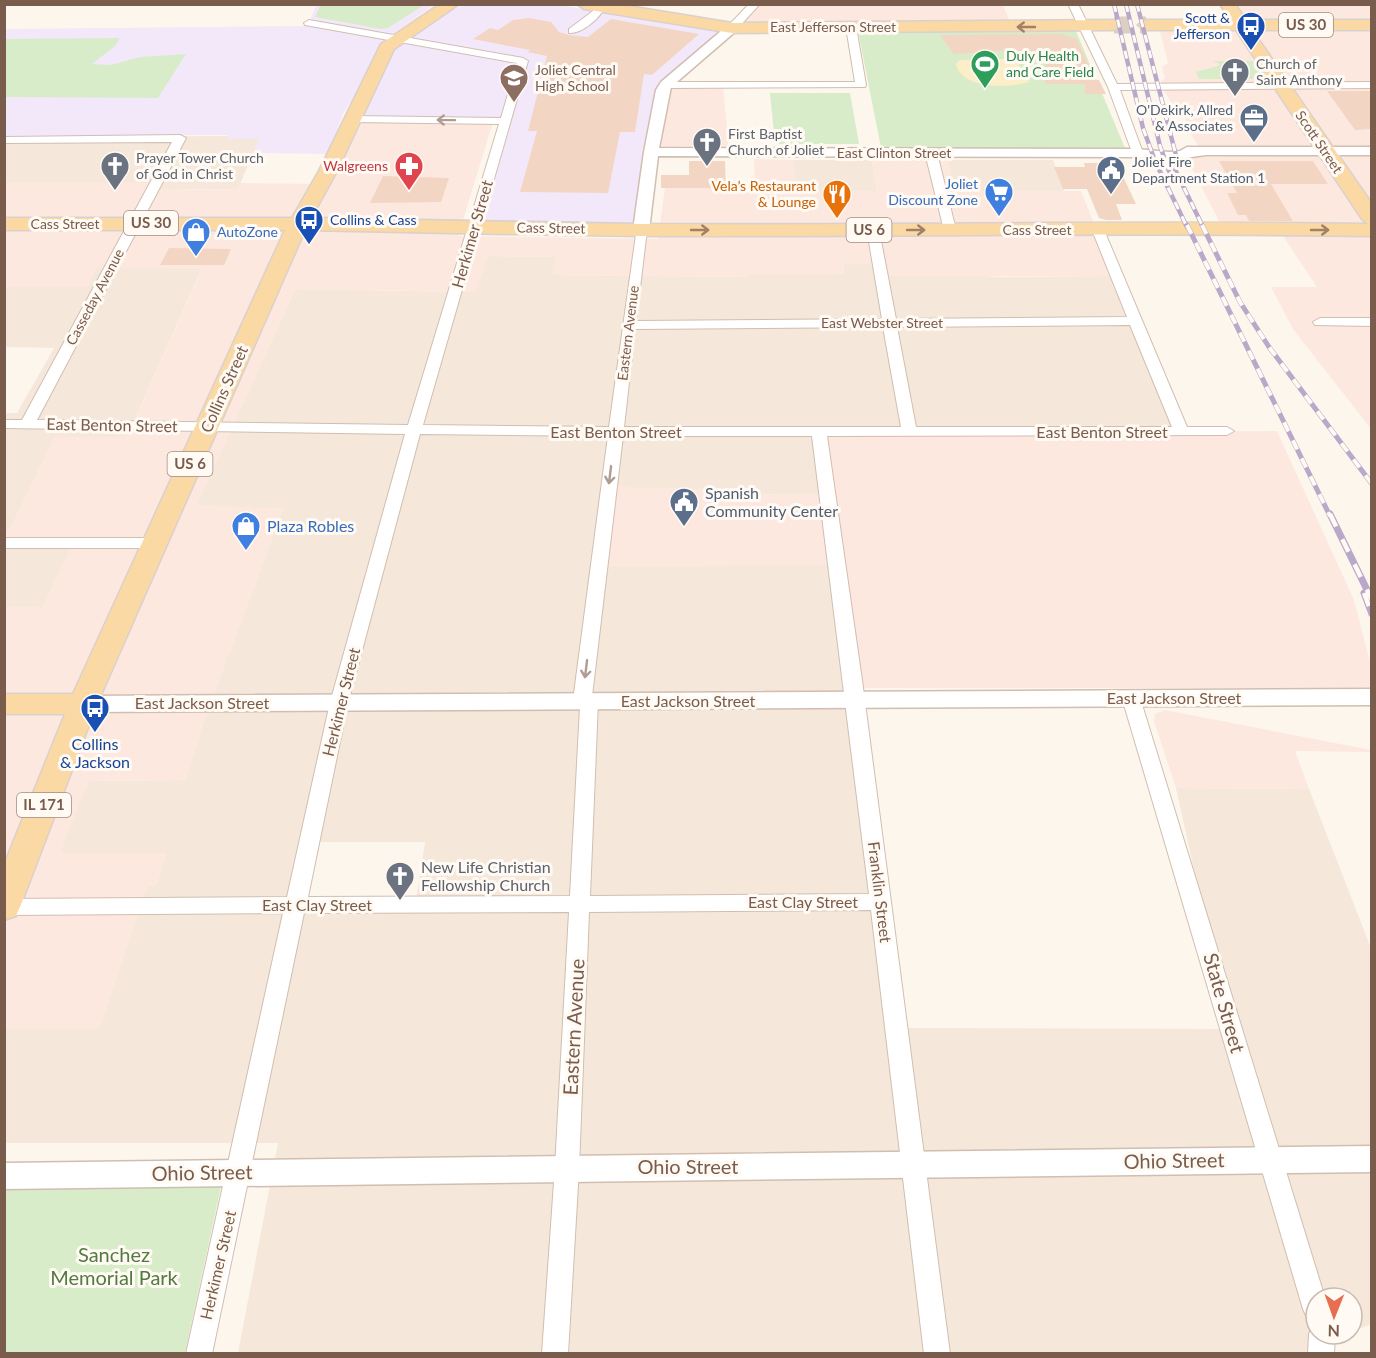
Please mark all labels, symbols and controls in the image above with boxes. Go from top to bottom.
place label: Scott & Jefferson [1174,9,1230,42]
bus stop icon: Scott & Jefferson [1235,10,1267,52]
road number: US 30 [1279,13,1333,37]
street label: East Jefferson Street [770,18,896,35]
one-way arrow [1016,21,1036,32]
place label: Duly Health and Care Field [1006,47,1094,80]
sports icon: Duly Health and Care Field [969,48,1001,90]
place label: Church of Saint Anthony [1256,55,1343,88]
church icon: Church of Saint Anthony [1219,56,1251,98]
place label: Joliet Central High School [535,61,616,94]
school or university icon: Joliet Central High School [498,62,530,104]
place label: O'Dekirk, Allred & Associates [1136,101,1233,134]
office icon: O'Dekirk, Allred & Associates [1238,102,1270,144]
street label: Scott Street [1292,107,1347,176]
one-way arrow [436,115,456,126]
place label: First Baptist Church of Joliet [728,125,824,158]
church icon: First Baptist Church of Joliet [691,126,723,168]
street label: East Clinton Street [837,144,951,161]
place label: Prayer Tower Church of God in Christ [136,149,264,182]
church icon: Prayer Tower Church of God in Christ [99,150,131,192]
pharmacy icon: Walgreens [393,150,425,192]
place label: Joliet Fire Department Station 1 [1132,153,1265,186]
public building icon: Joliet Fire Department Station 1 [1095,154,1127,196]
place label: Walgreens [323,157,388,174]
place label: Joliet Discount Zone [888,175,978,208]
supermarket icon: Joliet Discount Zone [983,176,1015,218]
street label: Herkimer Street [447,177,496,290]
place label: Vela’s Restaurant & Lounge [712,177,816,210]
restaurant icon: Vela’s Restaurant & Lounge [821,178,853,220]
bus stop icon: Collins & Cass [293,204,325,246]
road number: US 30 [124,211,178,235]
place label: Collins & Cass [330,211,417,228]
street label: Cass Street [31,215,99,232]
shop icon: AutoZone [180,216,212,258]
street label: Cass Street [516,218,586,237]
road number: US 6 [846,218,892,242]
street label: Cass Street [1003,221,1071,238]
place label: AutoZone [217,223,278,240]
one-way arrow [689,224,709,236]
one-way arrow [905,224,925,236]
one-way arrow [1310,224,1330,236]
street label: Casseday Avenue [62,246,127,348]
street label: Eastern Avenue [613,284,642,382]
street label: East Webster Street [821,314,943,331]
street label: Collins Street [196,342,251,435]
street label: East Benton Street [46,414,178,435]
street label: East Benton Street [550,422,682,441]
street label: East Benton Street [1036,422,1168,441]
road number: US 6 [168,452,213,476]
one-way arrow [605,465,616,485]
place label: Spanish Community Center [705,483,838,520]
public building icon: Spanish Community Center [668,486,700,528]
shop icon: Plaza Robles [230,510,262,552]
place label: Plaza Robles [267,516,354,535]
street label: Herkimer Street [318,645,363,758]
one-way arrow [580,658,591,678]
street label: East Jackson Street [1107,688,1242,707]
street label: East Jackson Street [621,691,756,710]
bus stop icon: Collins & Jackson [79,692,111,734]
street label: East Jackson Street [135,693,270,712]
place label: Collins & Jackson [60,734,130,771]
road number: IL 171 [17,793,71,817]
street label: Franklin Street [865,840,896,944]
place label: New Life Christian Fellowship Church [421,857,551,894]
church icon: New Life Christian Fellowship Church [384,860,416,902]
street label: East Clay Street [748,892,858,911]
street label: East Clay Street [262,895,372,914]
street label: State Street [1199,950,1251,1055]
street label: Eastern Avenue [557,958,589,1096]
street label: Ohio Street [1123,1147,1225,1173]
street label: Ohio Street [638,1154,738,1178]
street label: Ohio Street [151,1159,253,1185]
street label: Herkimer Street [196,1208,239,1321]
park label: Sanchez Memorial Park [50,1242,179,1289]
north arrow [1304,1286,1364,1346]
text: N [1327,1322,1340,1341]

